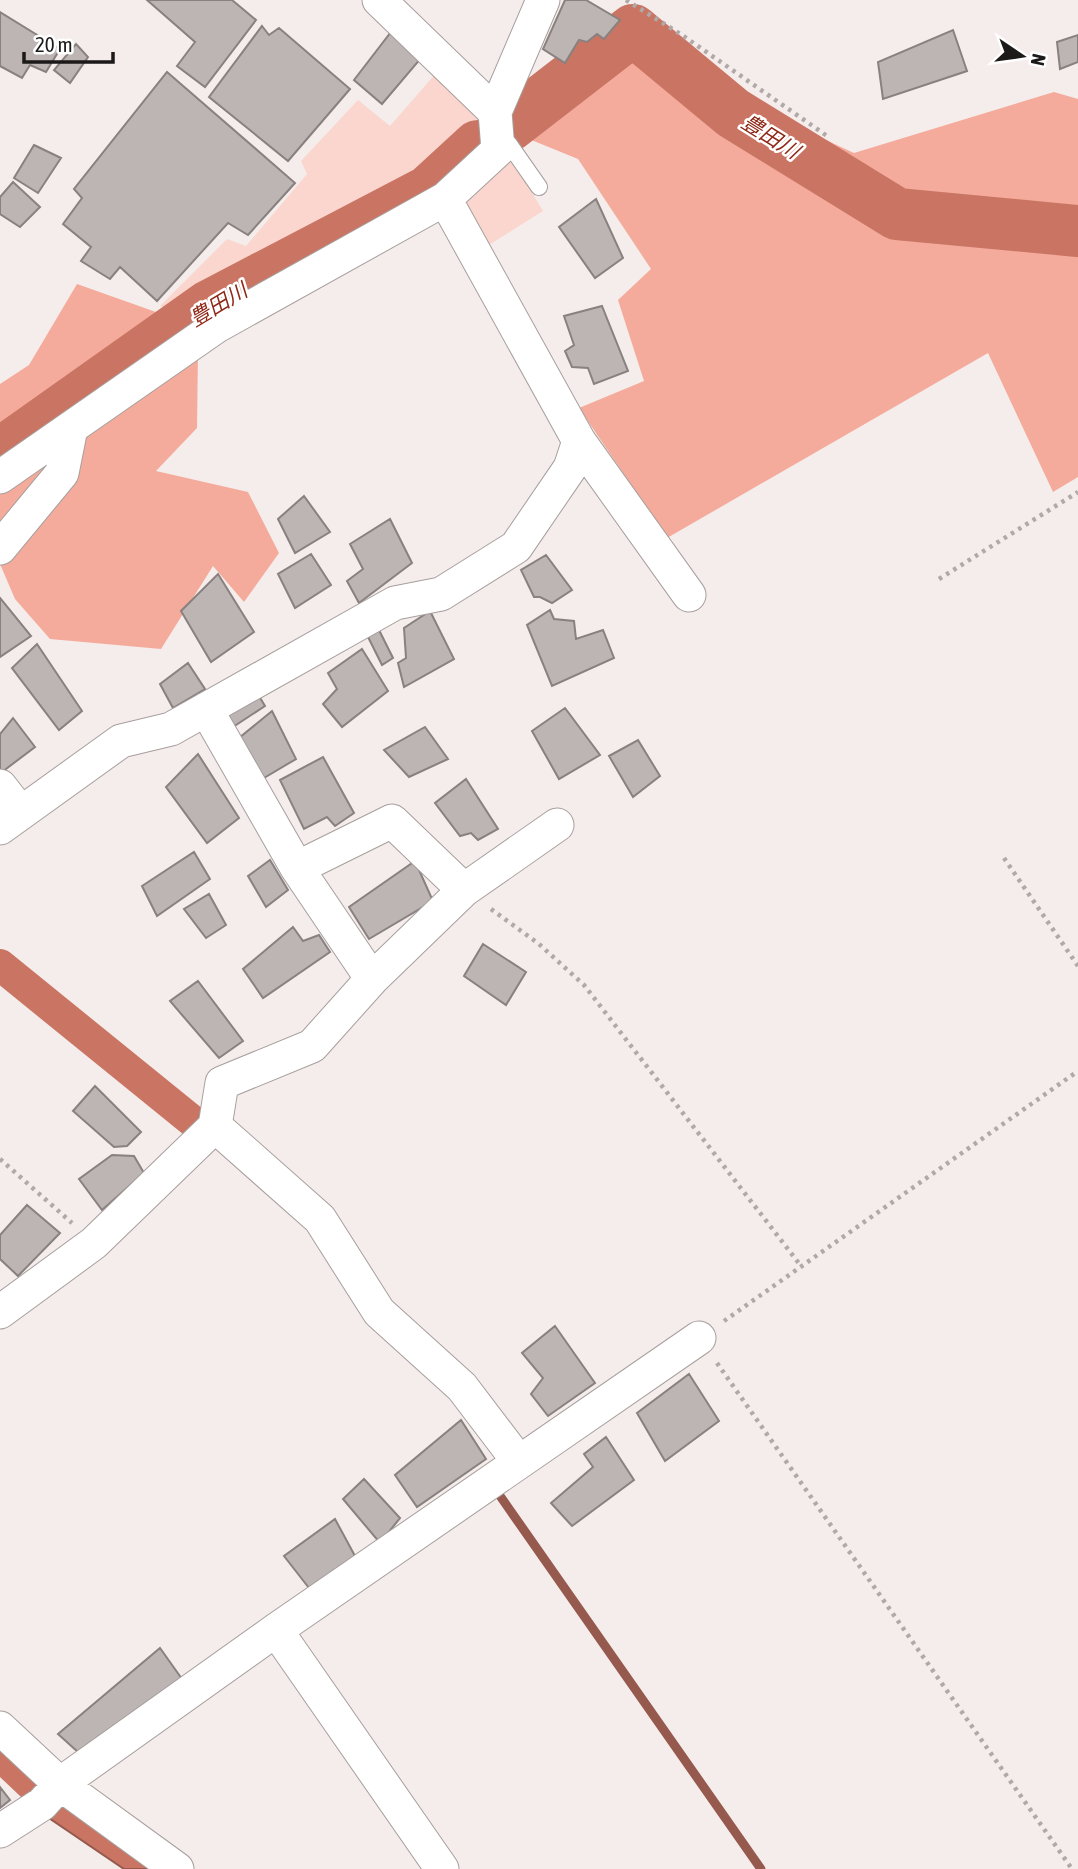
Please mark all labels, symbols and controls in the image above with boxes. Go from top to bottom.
scale bar [24,21,114,65]
north arrow [987,21,1057,91]
text: 20 m [35,32,73,56]
text: N [1027,52,1051,68]
water label: 豊田川 [738,109,806,164]
water label: 豊田川 [185,276,253,331]

